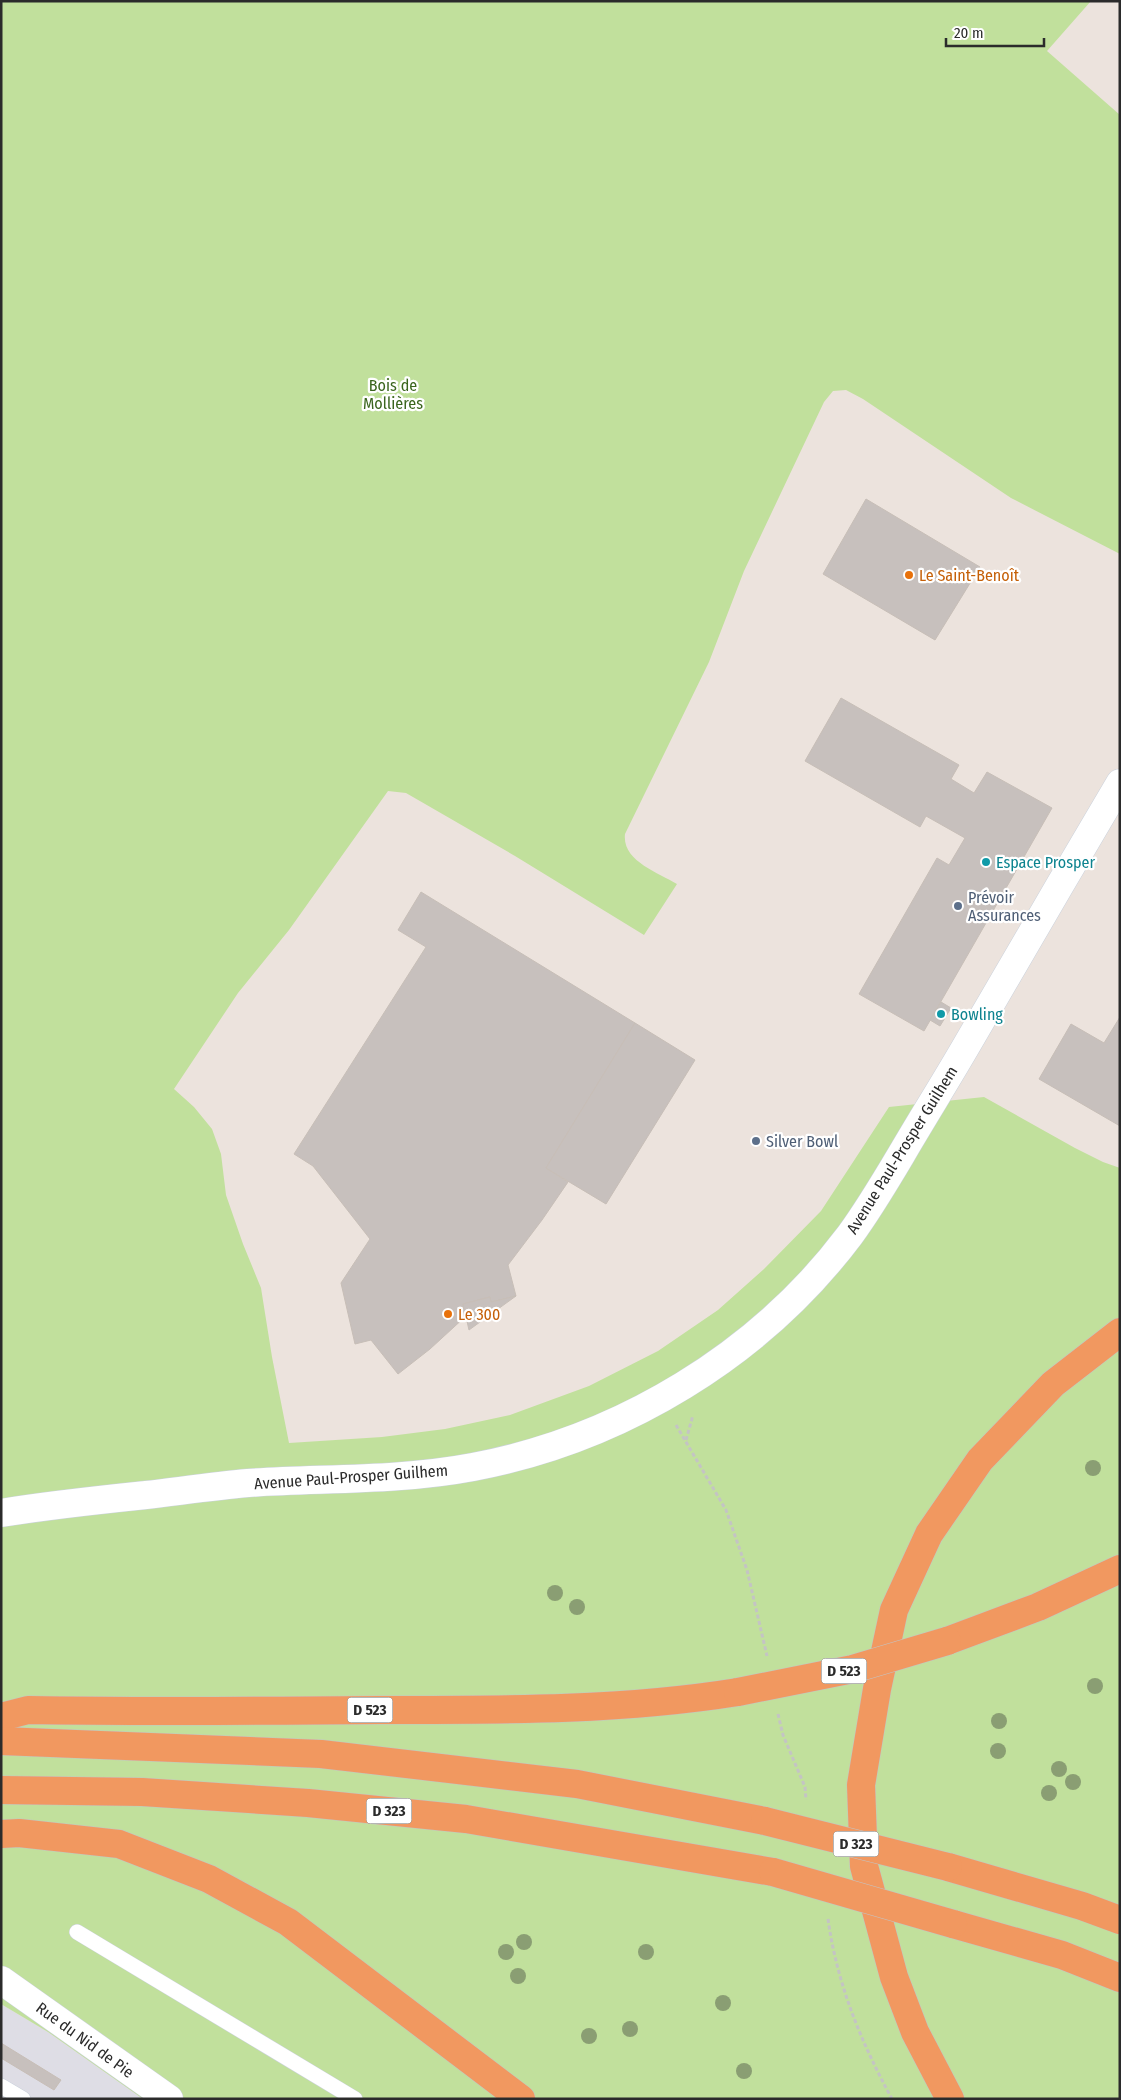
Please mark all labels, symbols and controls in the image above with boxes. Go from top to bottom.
scale bar [946,15,1044,47]
text: 20 m [954,24,984,42]
park label: Bois de Mollières [363,376,423,413]
place label: Le Saint-Benoît [919,566,1020,585]
marker: Le Saint-Benoît [903,569,915,581]
place label: Espace Prosper [996,853,1096,872]
marker: Espace Prosper [980,856,992,868]
place label: Prévoir Assurances [968,888,1041,925]
marker: Prévoir Assurances [952,900,964,912]
place label: Bowling [951,1005,1003,1024]
marker: Bowling [935,1008,947,1020]
street label: Avenue Paul-Prosper Guilhem [842,1063,962,1237]
place label: Silver Bowl [766,1132,838,1151]
marker: Silver Bowl [750,1135,762,1147]
place label: Le 300 [458,1305,500,1324]
marker: Le 300 [442,1308,454,1320]
street label: Avenue Paul-Prosper Guilhem [253,1461,449,1493]
road number: D 523 [822,1658,866,1684]
road number: D 523 [348,1698,392,1722]
road number: D 323 [366,1798,412,1824]
road number: D 323 [834,1832,878,1856]
street label: Rue du Nid de Pie [32,1998,138,2082]

